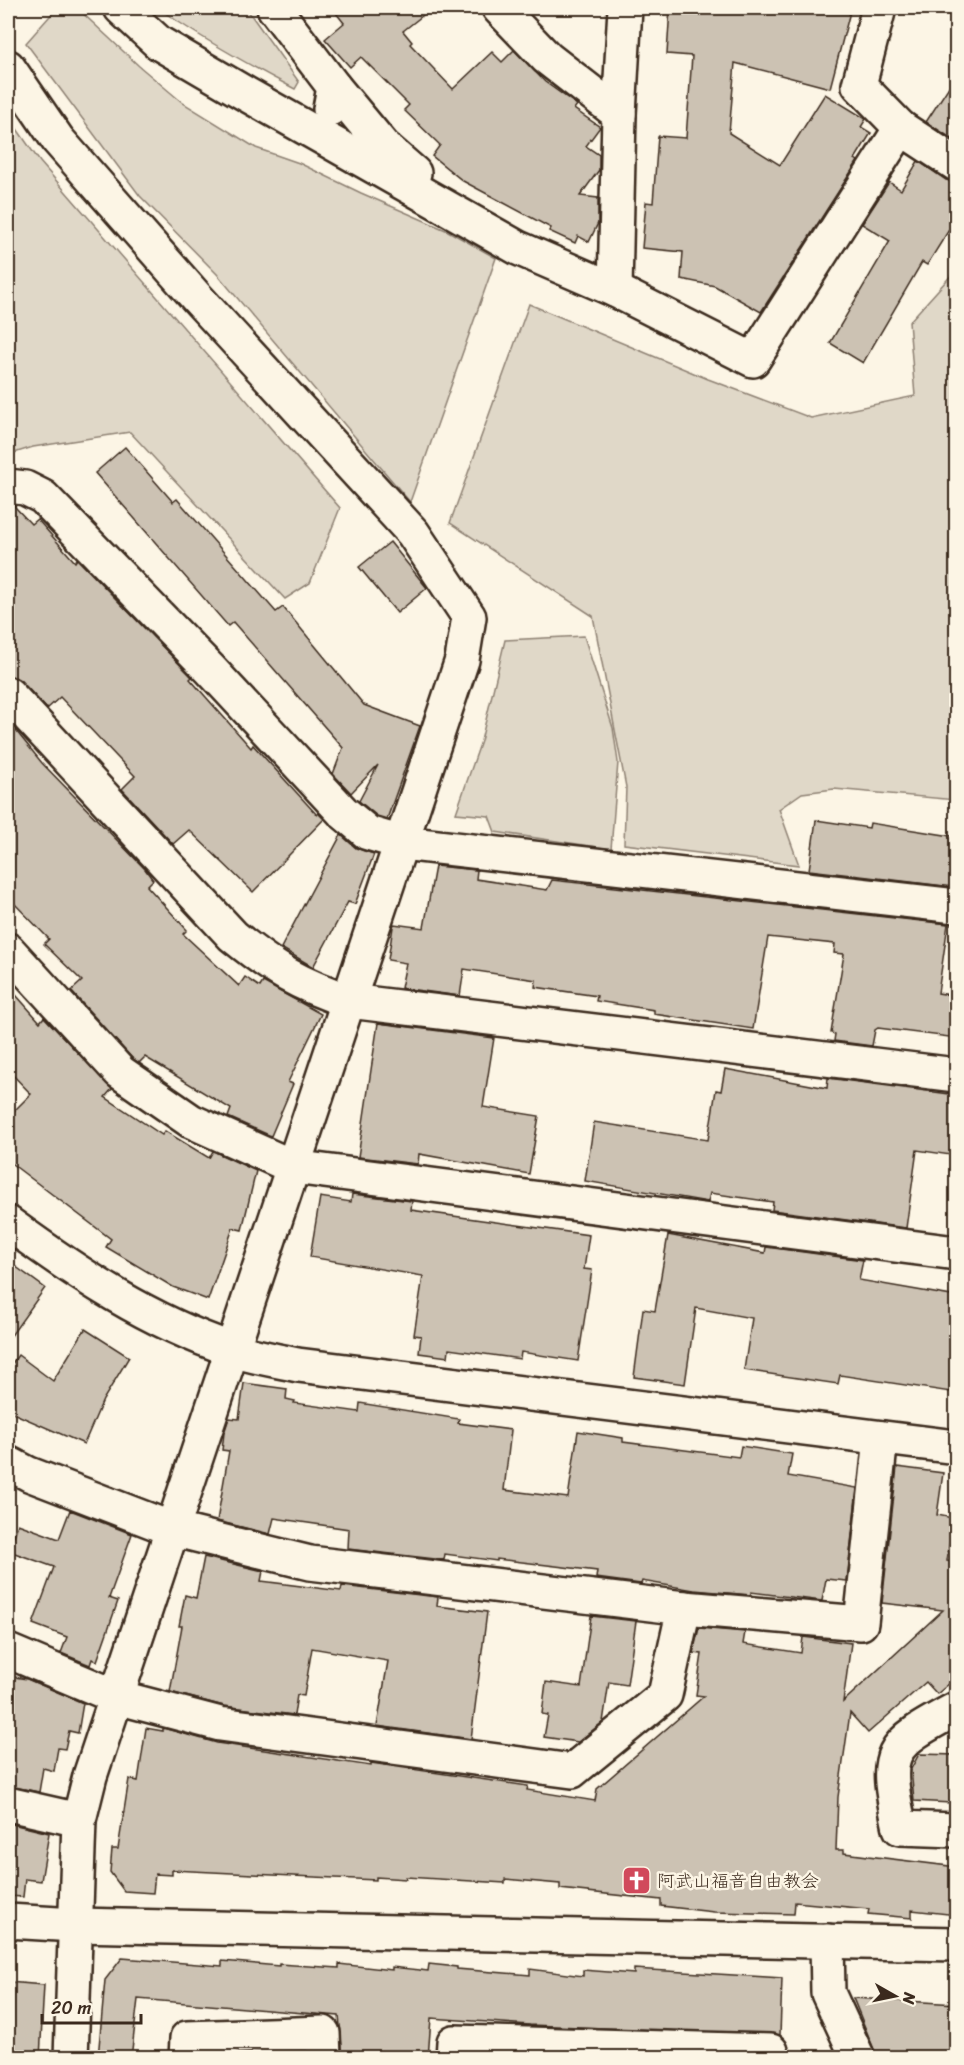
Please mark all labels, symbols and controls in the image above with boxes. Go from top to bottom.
church icon: 阿武山福音自由教会 [620,1865,652,1897]
place label: 阿武山福音自由教会 [657,1865,819,1897]
north arrow [865,1966,925,2026]
scale bar [42,1987,141,2025]
text: N [894,1990,925,2007]
text: 20 m [51,1992,91,2024]

